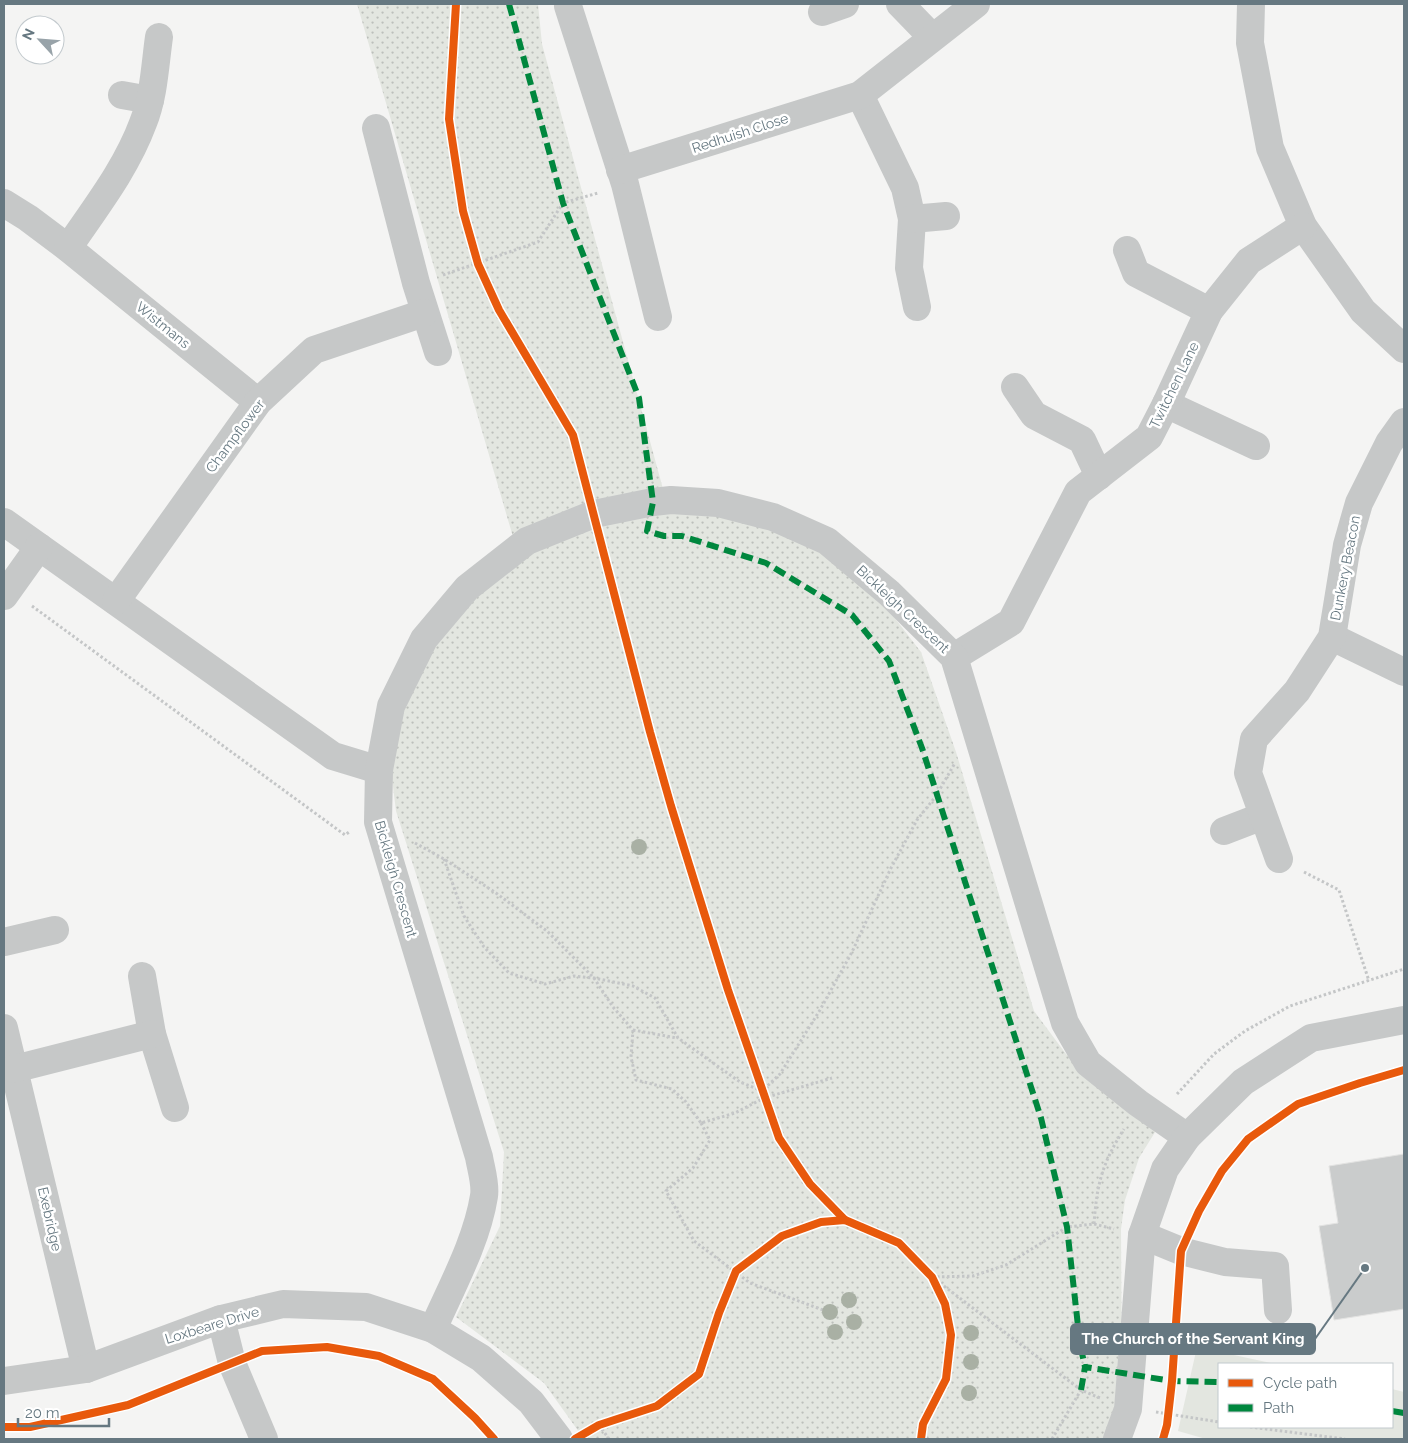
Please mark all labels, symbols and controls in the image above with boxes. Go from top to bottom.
north arrow [15,15,65,65]
text: N [19,26,38,43]
street label: Redhuish Close [690,110,790,156]
street label: Wistmans [133,298,193,352]
street label: Twitchen Lane [1146,339,1202,431]
street label: Champflower [202,396,268,476]
street label: Dunkery Beacon [1327,514,1363,622]
street label: Bickleigh Crescent [853,562,953,656]
street label: Bickleigh Crescent [372,819,420,940]
street label: Exebridge [35,1185,65,1253]
street label: Loxbeare Drive [163,1303,261,1347]
callout: The Church of the Servant King [1071,1324,1315,1354]
text: The Church of the Servant King [1081,1330,1305,1348]
legend [1218,1363,1393,1428]
text: Cycle path [1263,1374,1337,1392]
scale bar [18,1396,109,1428]
text: Path [1263,1399,1294,1417]
text: 20 m [25,1404,60,1422]

